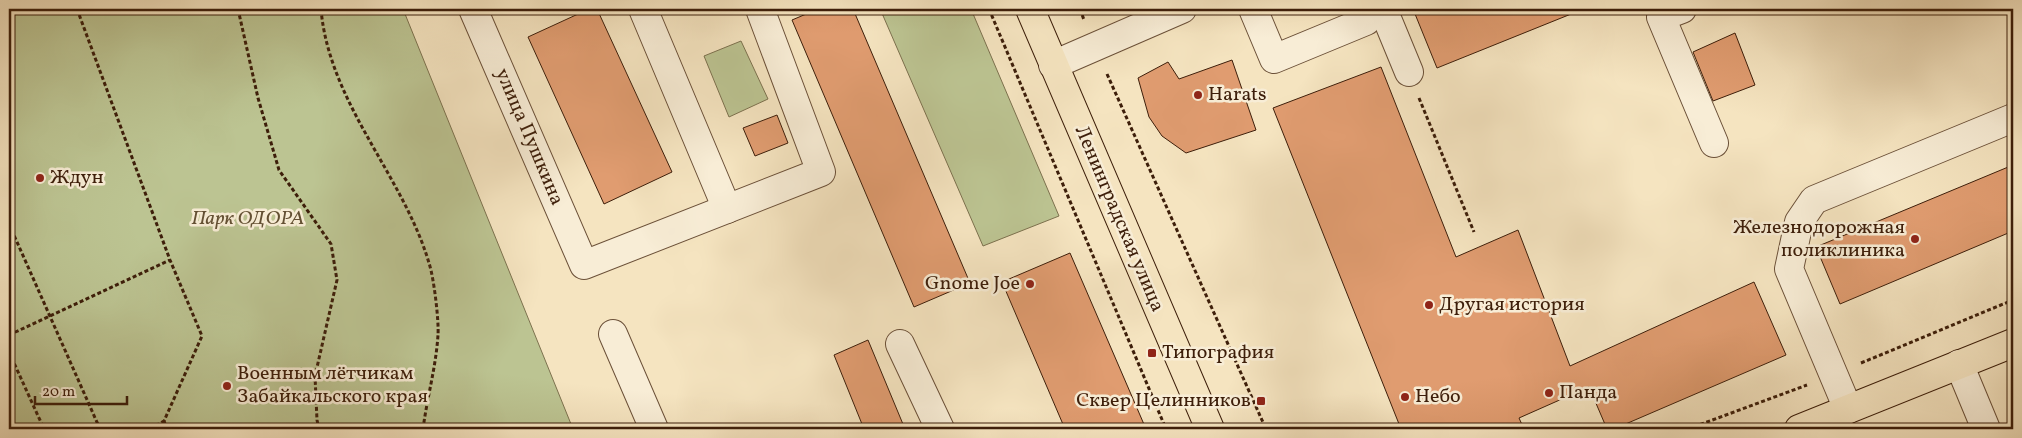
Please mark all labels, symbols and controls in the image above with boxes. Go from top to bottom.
street label: улица Пушкина [488,64,570,210]
place label: Harats [1208,81,1267,109]
marker: Harats [1192,89,1204,101]
street label: Ленинградская улица [1067,121,1171,317]
place label: Ждун [50,164,104,192]
marker: Ждун [34,172,46,184]
park label: Парк ОДОРА [192,205,305,233]
place label: Железнодорожная поликлиника [1733,214,1905,265]
marker: Железнодорожная поликлиника [1909,233,1921,245]
place label: Gnome Joe [925,270,1020,298]
marker: Gnome Joe [1024,278,1036,290]
place label: Другая история [1439,291,1585,319]
marker: Другая история [1423,299,1435,311]
place label: Типография [1162,339,1274,367]
marker: Типография [1146,347,1158,359]
place label: Военным лётчикам Забайкальского края [237,360,428,411]
scale bar [35,373,128,405]
place label: Панда [1559,379,1617,407]
marker: Военным лётчикам Забайкальского края [221,380,233,392]
text: 20 m [42,382,75,403]
place label: Небо [1415,383,1461,411]
place label: Сквер Целинников [1076,387,1251,415]
marker: Панда [1543,387,1555,399]
marker: Небо [1399,391,1411,403]
marker: Сквер Целинников [1255,395,1267,407]

